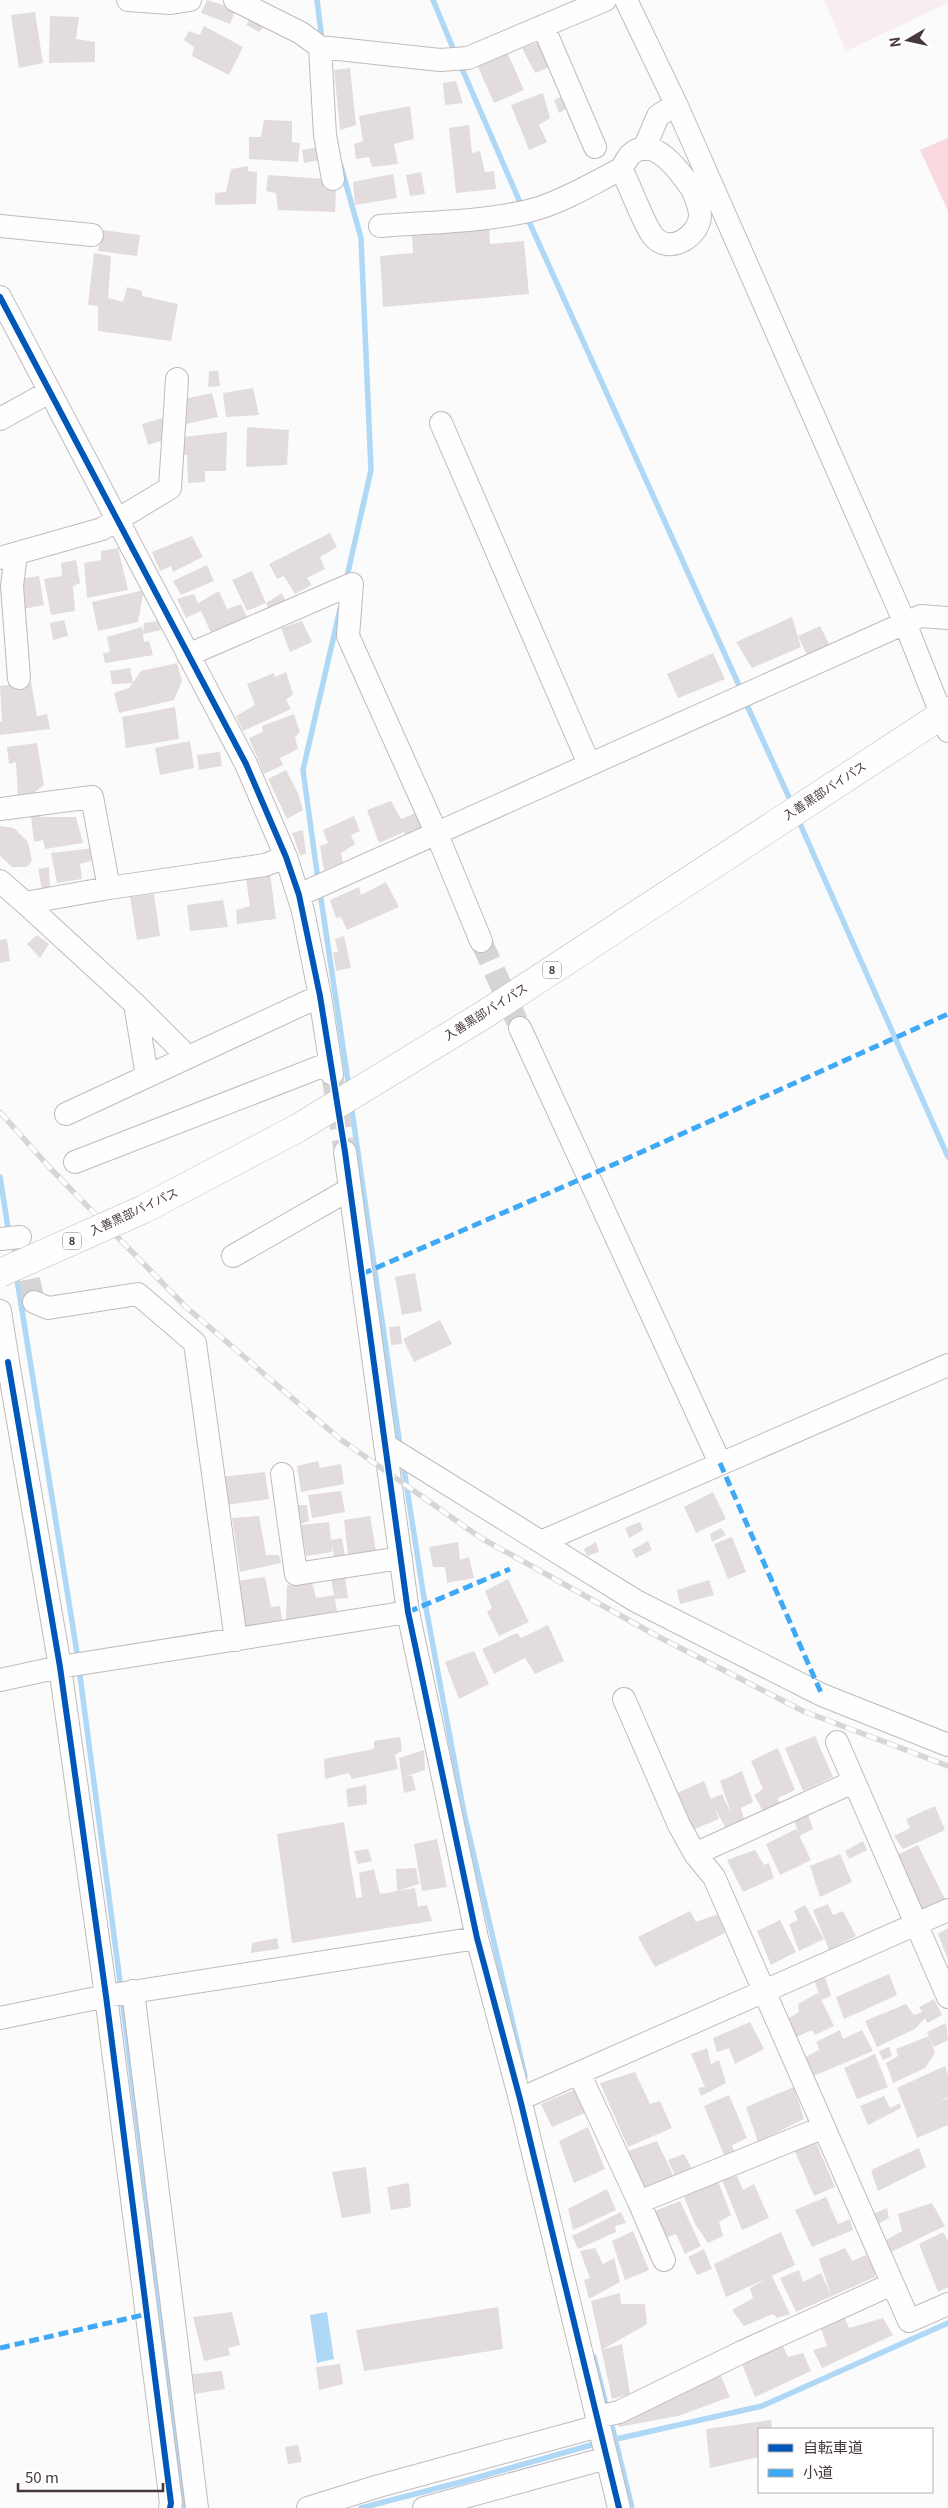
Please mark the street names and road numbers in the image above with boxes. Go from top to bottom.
street label: 入善黒部バイパス [779,757,869,823]
road number: 8 [543,962,561,978]
street label: 入善黒部バイパス [440,978,530,1043]
street label: 入善黒部バイパス [86,1183,180,1239]
road number: 8 [63,1232,81,1250]

